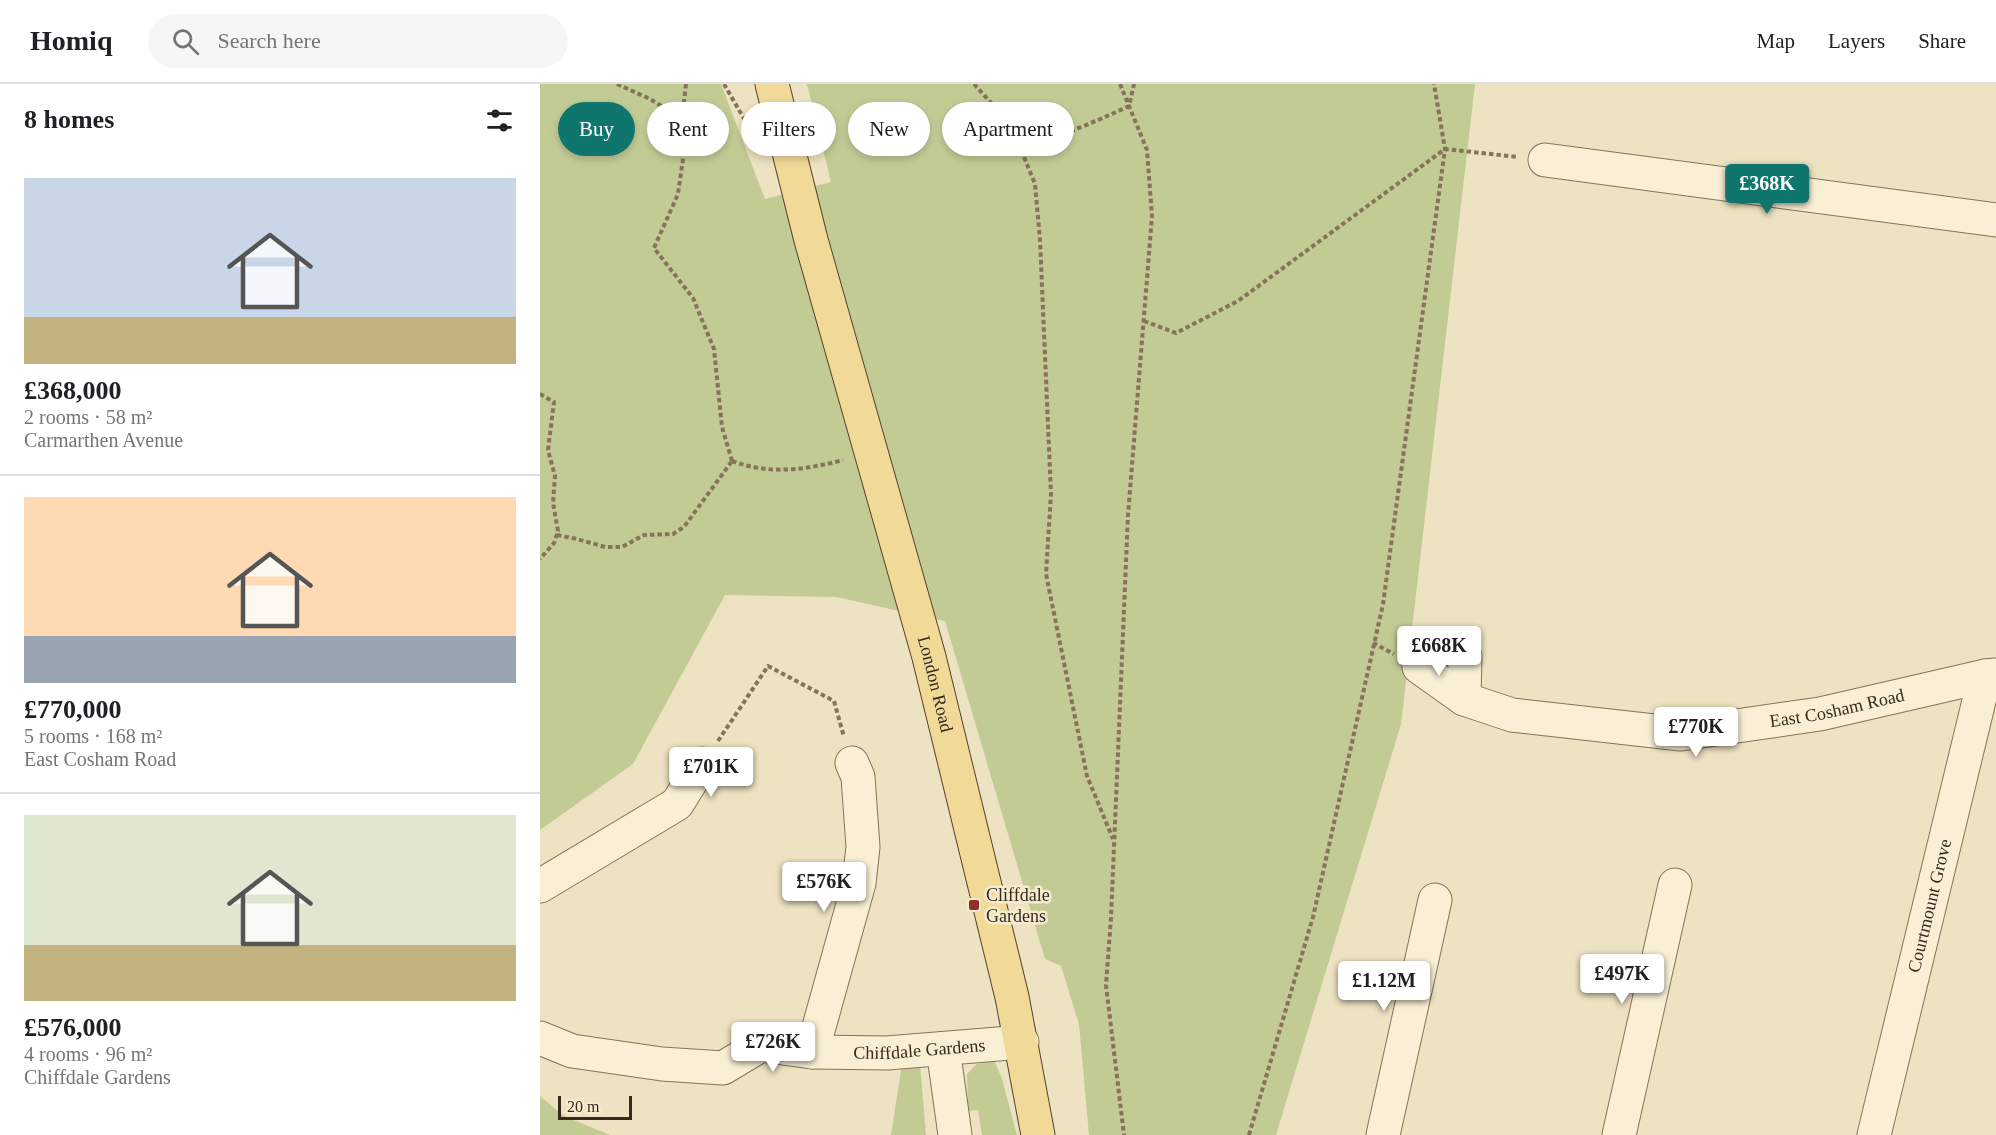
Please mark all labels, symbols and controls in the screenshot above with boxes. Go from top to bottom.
search box [148,14,568,68]
text: Homiq [30,25,112,56]
icon: search [169,25,202,58]
text: Search here [217,28,321,53]
text: Map [1757,29,1795,53]
text: Layers [1828,29,1885,53]
text: Share [1918,29,1966,53]
chip: Buy [558,102,635,156]
chip: Rent [647,102,729,156]
chip: Filters [741,102,836,156]
chip: New [848,102,930,156]
chip: Apartment [942,102,1074,156]
icon: filters [483,104,516,137]
text: 8 homes [24,105,114,134]
pin: £368K [1725,164,1809,215]
text: £368K [1739,172,1795,194]
icon: home [216,217,324,325]
text: £368,000 [24,376,122,405]
text: 2 rooms · 58 m² [24,406,152,428]
text: Carmarthen Avenue [24,429,183,451]
icon: home [216,536,324,644]
pin: £668K [1397,626,1481,677]
street label: London Road [914,634,957,734]
text: £668K [1411,634,1467,656]
street label: East Cosham Road [1768,685,1906,731]
text: £770,000 [24,695,122,724]
pin: £770K [1654,707,1738,758]
text: £770K [1668,715,1724,737]
text: 5 rooms · 168 m² [24,725,162,747]
pin: £701K [669,747,753,798]
text: East Cosham Road [24,748,176,770]
text: £701K [683,755,739,777]
street label: Courtmount Grove [1904,837,1955,974]
icon: home [216,854,324,962]
pin: £576K [782,862,866,913]
text: £576K [796,870,852,892]
place label: Cliffdale Gardens [986,885,1050,926]
marker: Cliffdale Gardens [967,898,981,912]
pin: £497K [1580,954,1664,1005]
pin: £1.12M [1335,961,1433,1012]
text: £497K [1594,962,1650,984]
text: £1.12M [1352,969,1416,991]
text: £576,000 [24,1013,122,1042]
pin: £726K [731,1022,815,1073]
text: £726K [745,1030,801,1052]
street label: Chiffdale Gardens [853,1035,986,1063]
text: 4 rooms · 96 m² [24,1043,152,1065]
text: Chiffdale Gardens [24,1066,171,1088]
scale bar [558,1093,632,1120]
text: 20 m [567,1098,599,1115]

